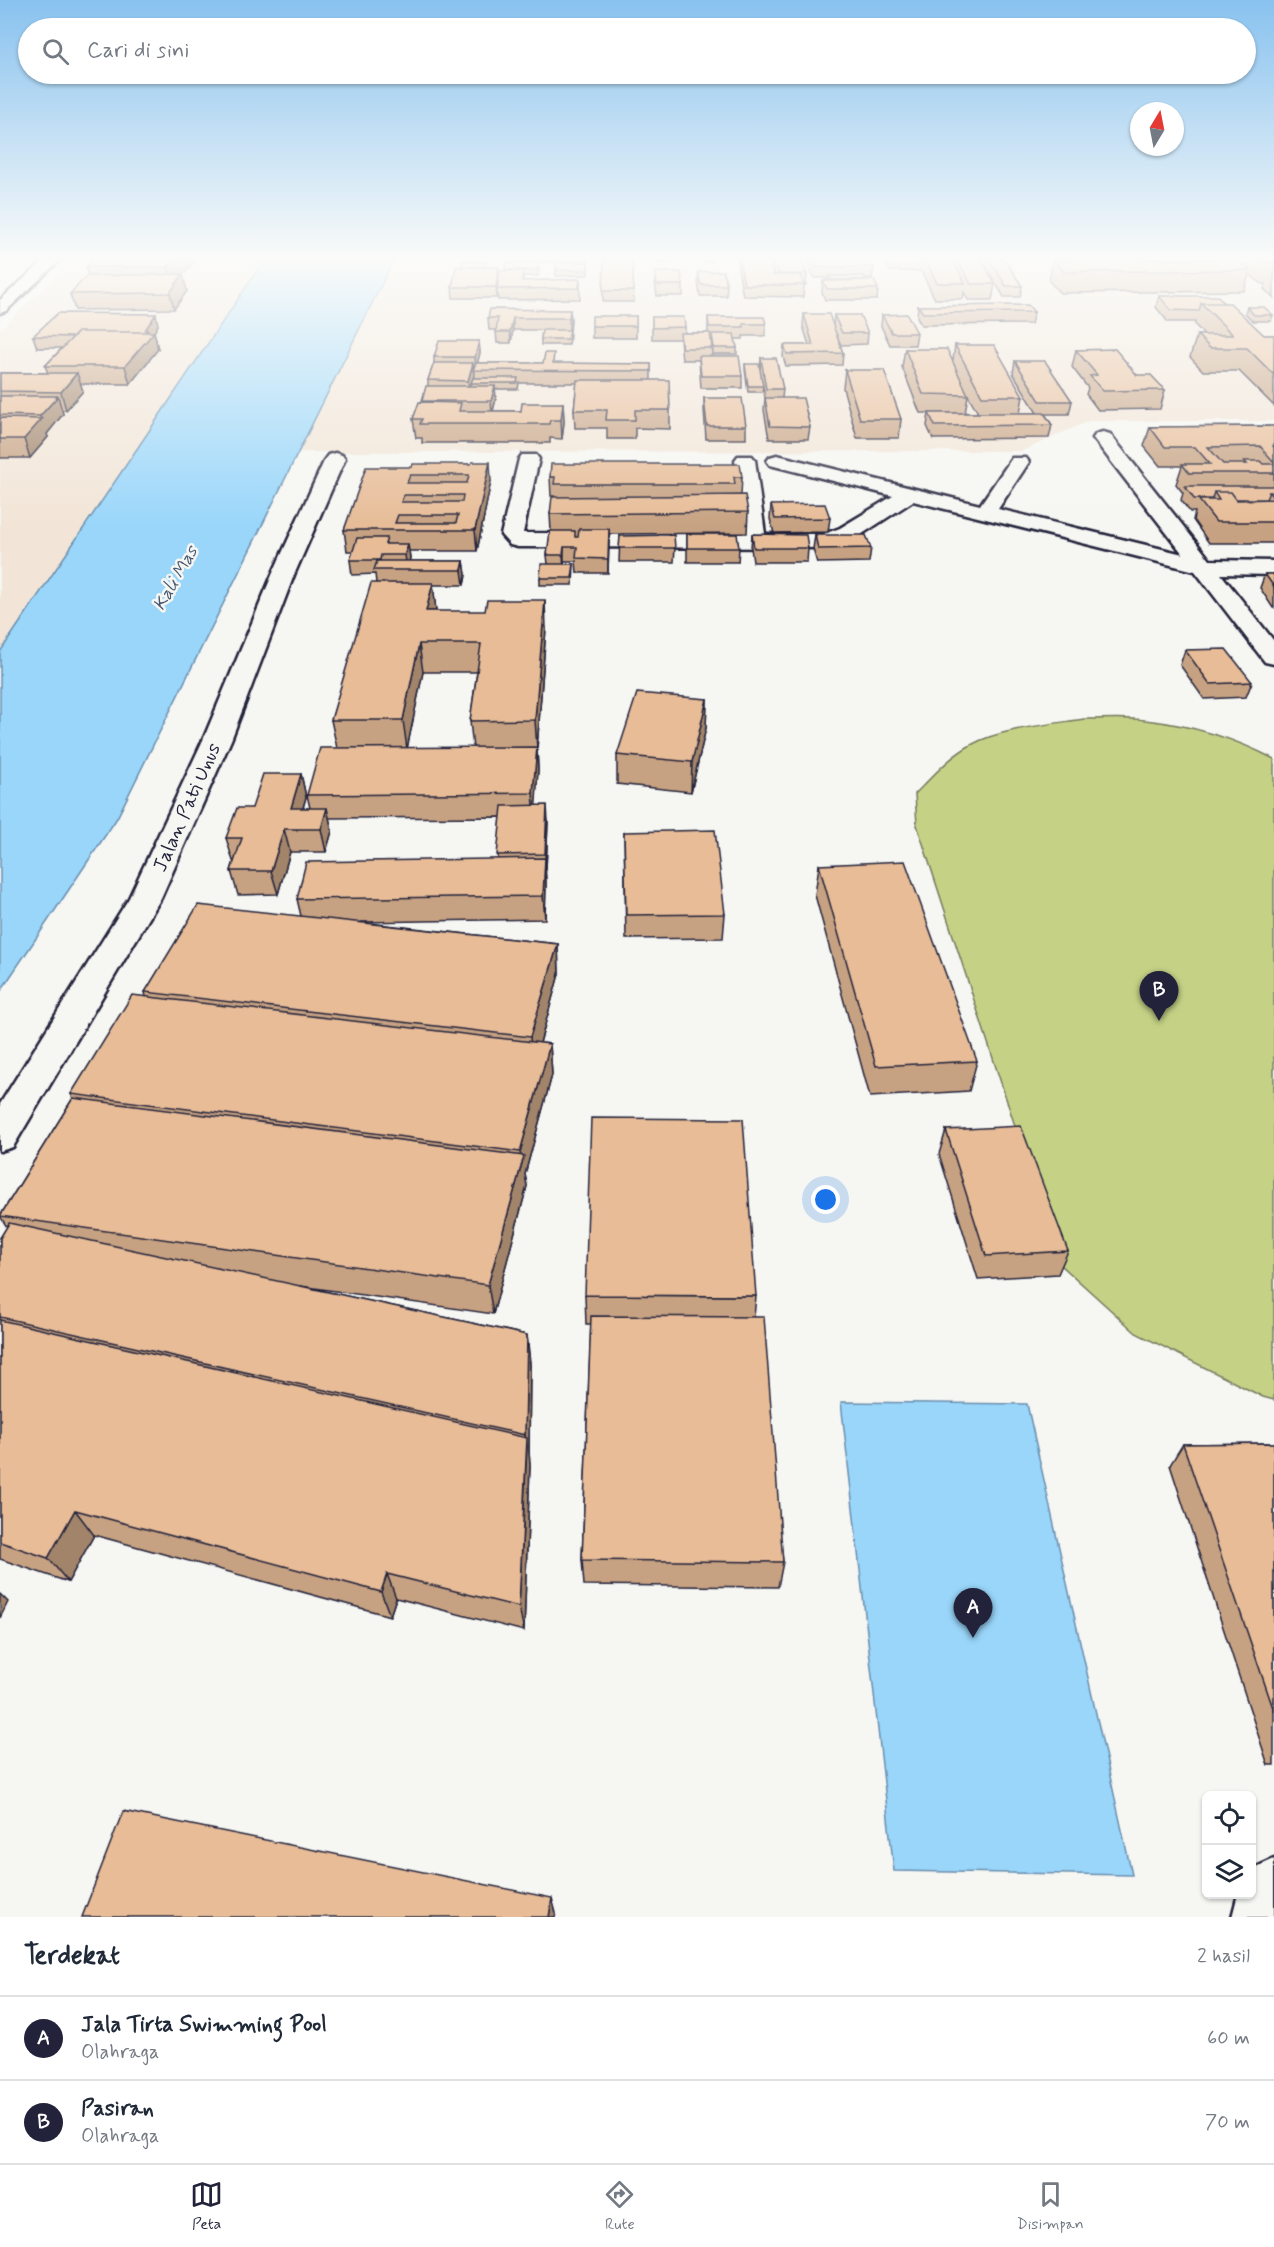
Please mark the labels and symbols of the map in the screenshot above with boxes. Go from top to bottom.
north arrow [1130,102,1184,156]
water label: Kali Mas [148,540,205,615]
street label: Jalan Pati Unus [147,739,228,876]
pin: B [1140,972,1178,1021]
your location [811,1185,840,1214]
pin: A [954,1588,992,1638]

